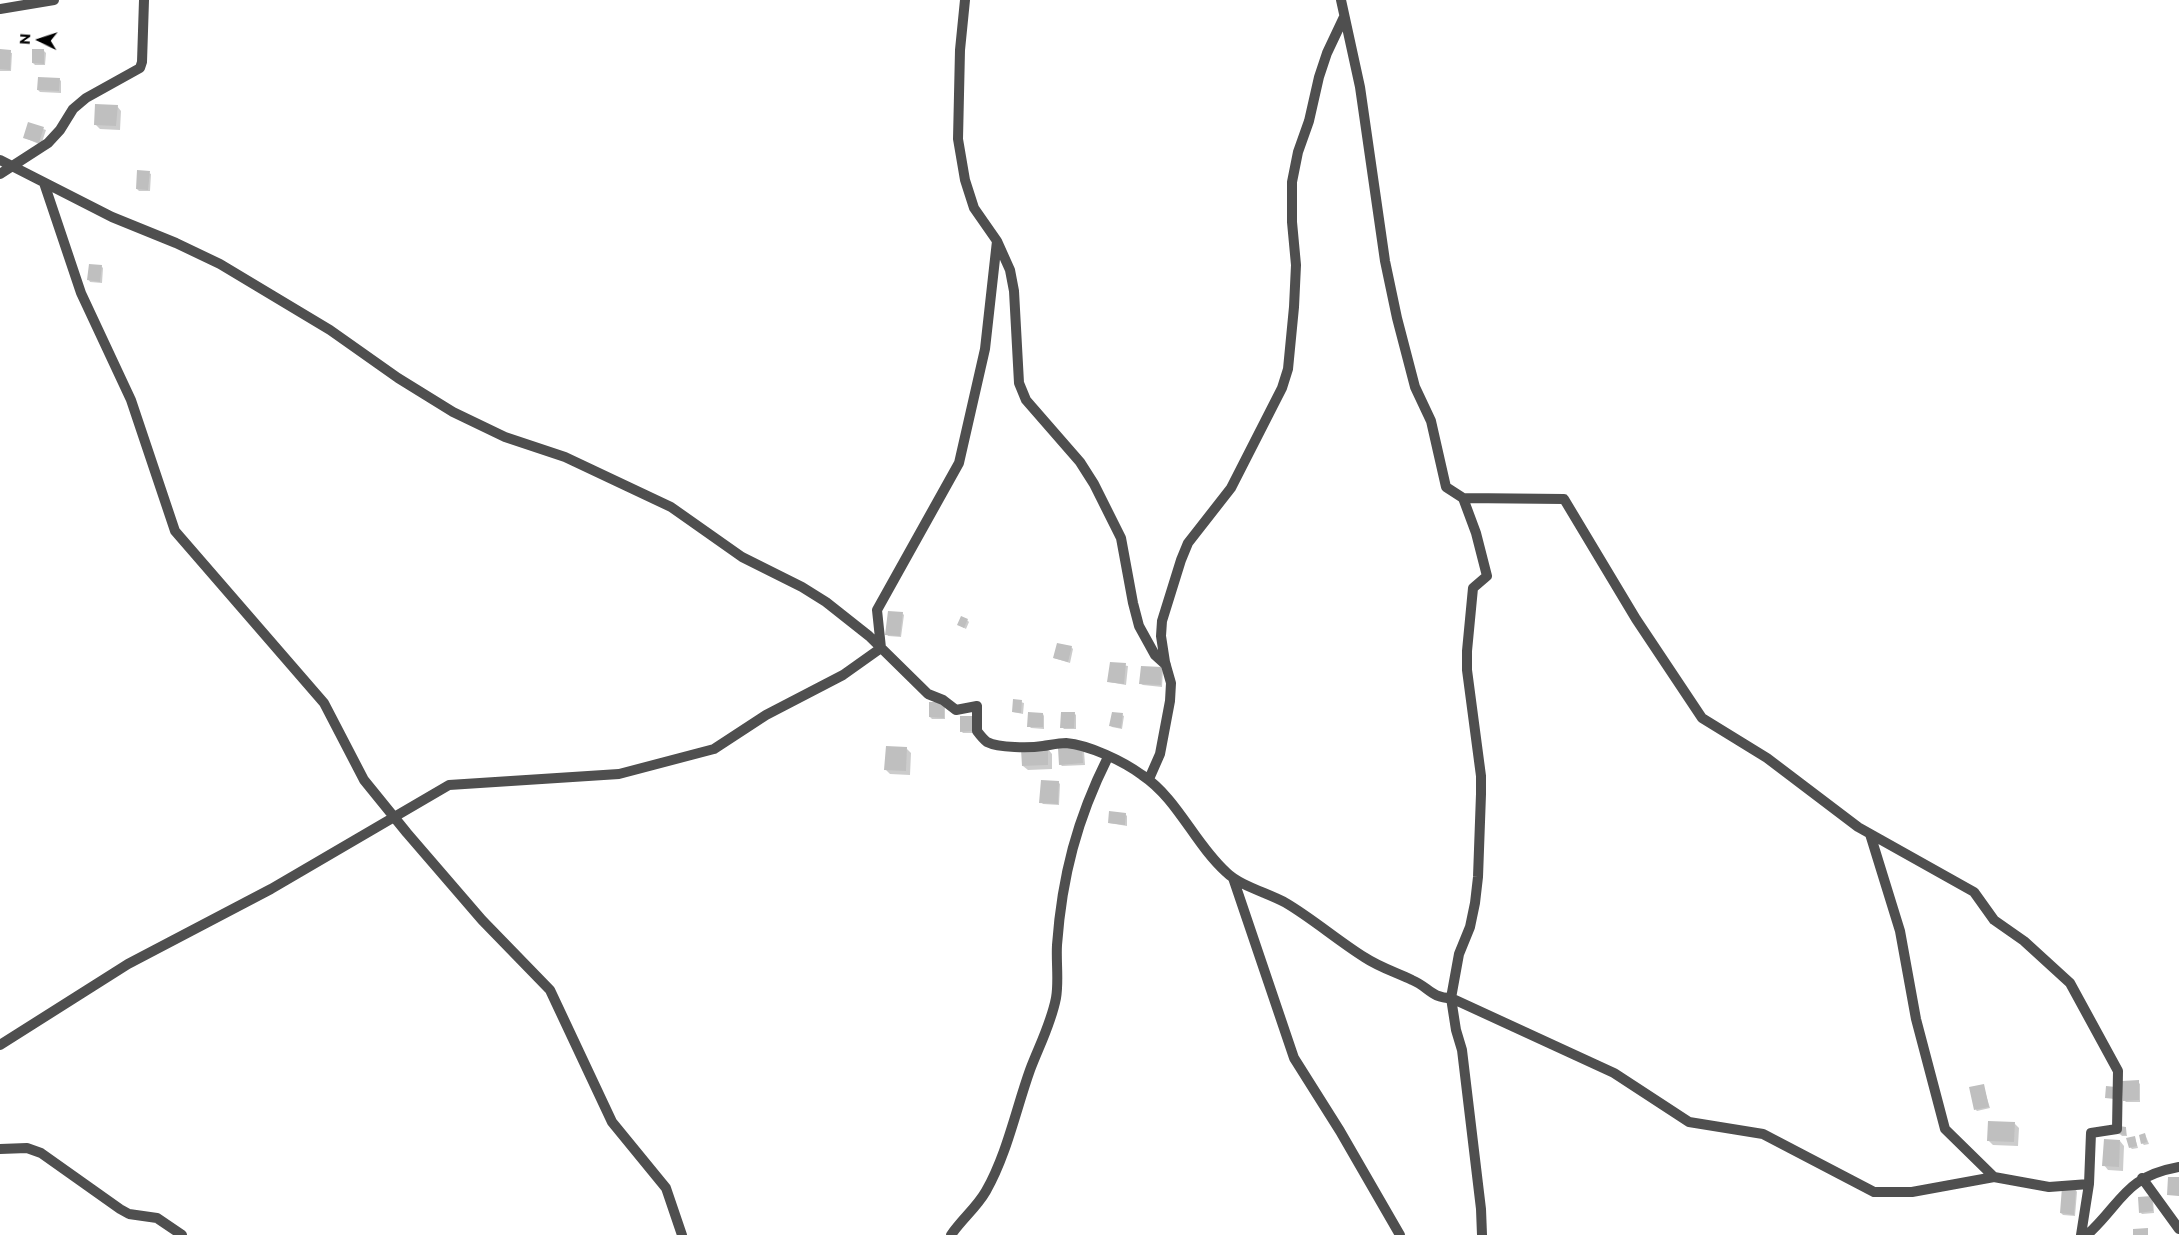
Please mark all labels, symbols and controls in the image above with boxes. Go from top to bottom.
north arrow [15,15,65,65]
text: N [16,33,34,45]

